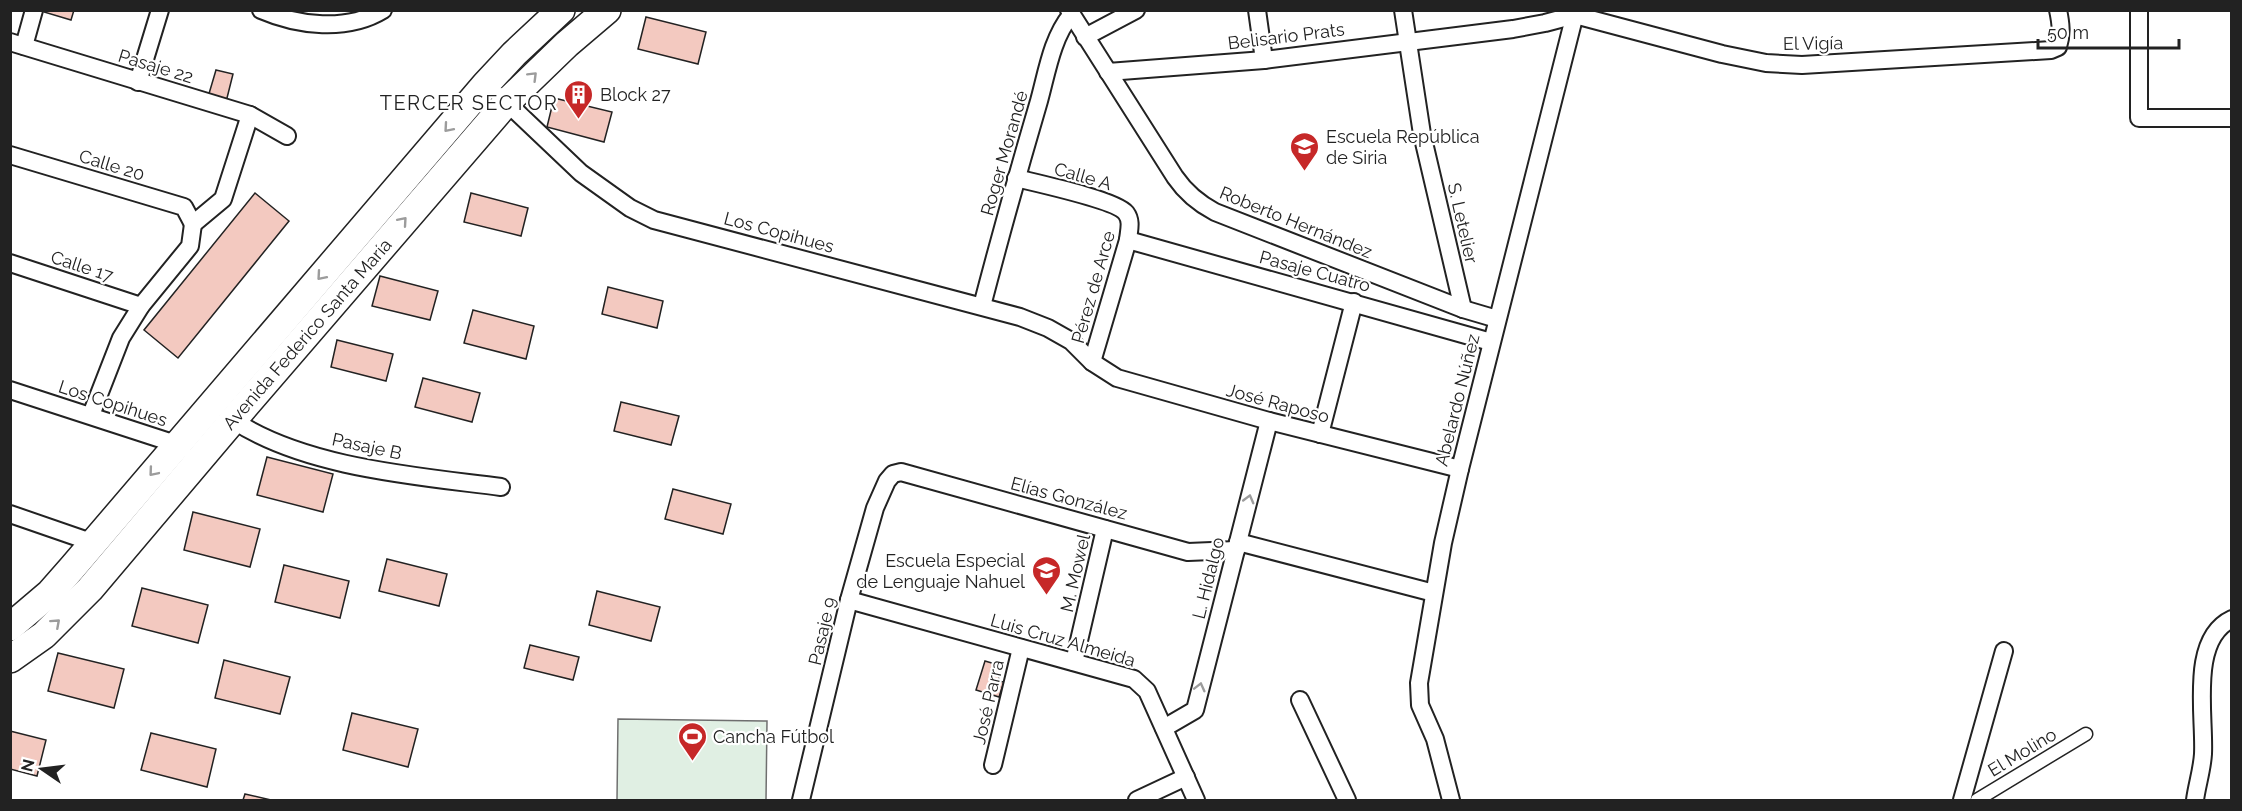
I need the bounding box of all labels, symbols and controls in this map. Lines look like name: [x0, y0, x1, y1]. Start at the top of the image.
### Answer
scale bar: [2038, 12, 2179, 50]
street label: Belisario Prats: [1226, 18, 1346, 54]
text: 50 m: [2047, 22, 2089, 43]
street label: El Vigía: [1783, 32, 1843, 54]
street label: Pasaje 22: [116, 45, 196, 87]
one-way arrow: [526, 73, 537, 84]
building icon: Block 27: [563, 78, 595, 120]
place label: Block 27: [600, 84, 671, 105]
street label: Roger Morandé: [976, 88, 1032, 218]
district label: TERCER SECTOR: [380, 91, 558, 115]
one-way arrow: [444, 121, 455, 132]
place label: Escuela República de Siria: [1326, 126, 1480, 168]
school or university icon: Escuela República de Siria: [1289, 130, 1321, 172]
street label: Calle 20: [77, 145, 147, 185]
street label: Calle A: [1052, 158, 1114, 194]
street label: S. Letelier: [1444, 181, 1483, 266]
street label: Roberto Hernández: [1217, 182, 1375, 262]
street label: Los Copihues: [722, 207, 836, 257]
one-way arrow: [396, 218, 407, 228]
street label: Pérez de Arce: [1067, 228, 1119, 346]
street label: Avenida Federico Santa María: [218, 234, 396, 434]
street label: Calle 17: [48, 246, 116, 286]
street label: Pasaje Cuatro: [1257, 246, 1373, 296]
one-way arrow: [317, 269, 328, 280]
street label: Abelardo Núñez: [1430, 332, 1484, 468]
street label: Los Copihues: [56, 376, 170, 431]
street label: José Raposo: [1224, 379, 1332, 427]
street label: Pasaje B: [330, 428, 404, 464]
one-way arrow: [149, 465, 160, 476]
street label: Elías González: [1008, 472, 1130, 524]
one-way arrow: [1242, 494, 1254, 504]
street label: M. Mowel: [1056, 532, 1094, 614]
street label: L. Hidalgo: [1188, 535, 1228, 621]
place label: Escuela Especial de Lenguaje Nahuel: [856, 550, 1025, 592]
school or university icon: Escuela Especial de Lenguaje Nahuel: [1030, 554, 1062, 596]
street label: Pasaje 9: [804, 595, 840, 667]
street label: Luis Cruz Almeida: [988, 609, 1138, 671]
one-way arrow: [50, 619, 60, 630]
street label: José Parra: [968, 658, 1008, 746]
one-way arrow: [1193, 683, 1206, 693]
sports icon: Cancha Fútbol: [676, 720, 708, 762]
street label: El Molino: [1984, 723, 2060, 781]
place label: Cancha Fútbol: [713, 726, 834, 747]
north arrow: [12, 739, 72, 799]
text: N: [17, 757, 39, 774]

